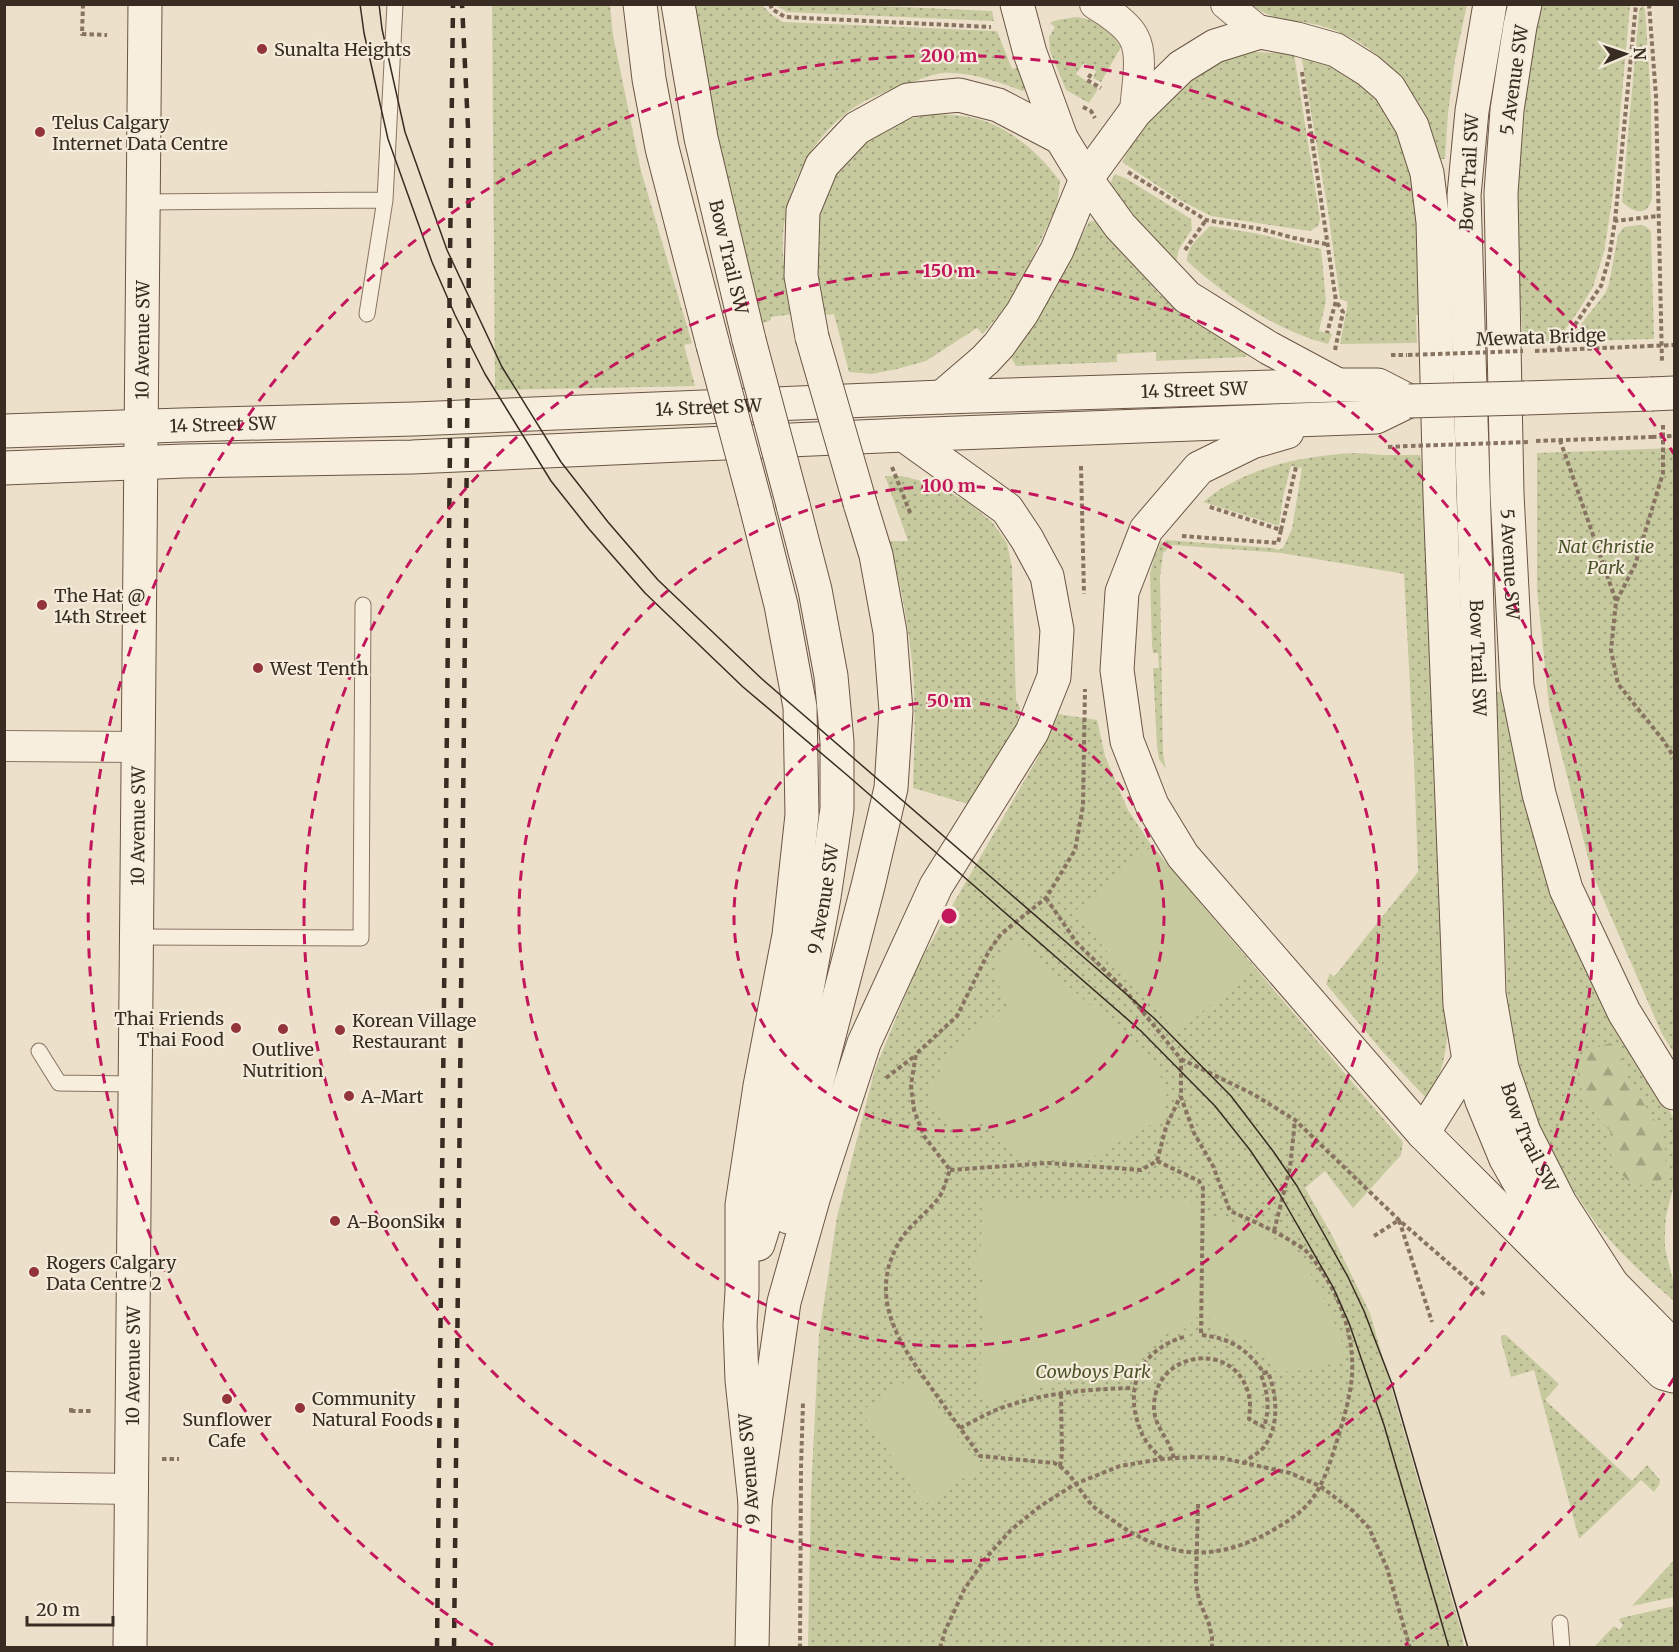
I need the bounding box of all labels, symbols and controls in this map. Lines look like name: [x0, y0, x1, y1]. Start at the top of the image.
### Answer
street label: 5 Avenue SW: [1495, 22, 1533, 136]
north arrow: [1595, 24, 1655, 84]
place label: Sunalta Heights: [274, 38, 411, 61]
marker: Sunalta Heights: [255, 42, 269, 56]
text: 200 m: [921, 44, 977, 67]
text: N: [1630, 47, 1650, 61]
place label: Telus Calgary Internet Data Centre: [52, 111, 228, 155]
street label: Bow Trail SW: [1454, 112, 1484, 231]
marker: Telus Calgary Internet Data Centre: [33, 125, 47, 139]
street label: Bow Trail SW: [705, 197, 754, 317]
text: 150 m: [923, 259, 975, 282]
street label: 10 Avenue SW: [130, 279, 154, 400]
street label: Mewata Bridge: [1476, 323, 1606, 351]
street label: 14 Street SW: [1140, 376, 1249, 402]
street label: 14 Street SW: [655, 393, 764, 420]
street label: 14 Street SW: [169, 411, 278, 437]
text: 100 m: [922, 474, 976, 497]
street label: 5 Avenue SW: [1496, 508, 1525, 621]
park label: Nat Christie Park: [1558, 535, 1654, 579]
place label: The Hat @ 14th Street: [54, 584, 147, 628]
marker: The Hat @ 14th Street: [35, 598, 49, 612]
street label: Bow Trail SW: [1465, 599, 1492, 718]
place label: West Tenth: [269, 657, 369, 680]
marker: West Tenth: [251, 661, 265, 675]
text: 50 m: [927, 689, 971, 712]
street label: 10 Avenue SW: [125, 765, 150, 886]
street label: 9 Avenue SW: [802, 842, 843, 956]
centre of rings: [939, 906, 959, 926]
place label: Thai Friends Thai Food: [114, 1007, 224, 1051]
place label: Korean Village Restaurant: [352, 1009, 476, 1053]
marker: Thai Friends Thai Food: [229, 1021, 243, 1035]
marker: Outlive Nutrition: [276, 1022, 290, 1036]
marker: Korean Village Restaurant: [333, 1023, 347, 1037]
place label: Outlive Nutrition: [243, 1038, 323, 1082]
street label: Bow Trail SW: [1496, 1080, 1564, 1196]
place label: A-Mart: [360, 1085, 424, 1108]
marker: A-Mart: [342, 1089, 356, 1103]
place label: A-BoonSik: [346, 1210, 441, 1233]
marker: A-BoonSik: [328, 1214, 342, 1228]
place label: Rogers Calgary Data Centre 2: [46, 1251, 177, 1295]
marker: Rogers Calgary Data Centre 2: [27, 1265, 41, 1279]
street label: 10 Avenue SW: [121, 1305, 145, 1426]
park label: Cowboys Park: [1035, 1360, 1151, 1383]
place label: Community Natural Foods: [312, 1387, 433, 1431]
marker: Sunflower Cafe: [220, 1392, 234, 1406]
marker: Community Natural Foods: [293, 1401, 307, 1415]
place label: Sunflower Cafe: [182, 1408, 272, 1452]
street label: 9 Avenue SW: [734, 1412, 764, 1525]
scale bar: [27, 1589, 112, 1627]
text: 20 m: [36, 1598, 80, 1621]

